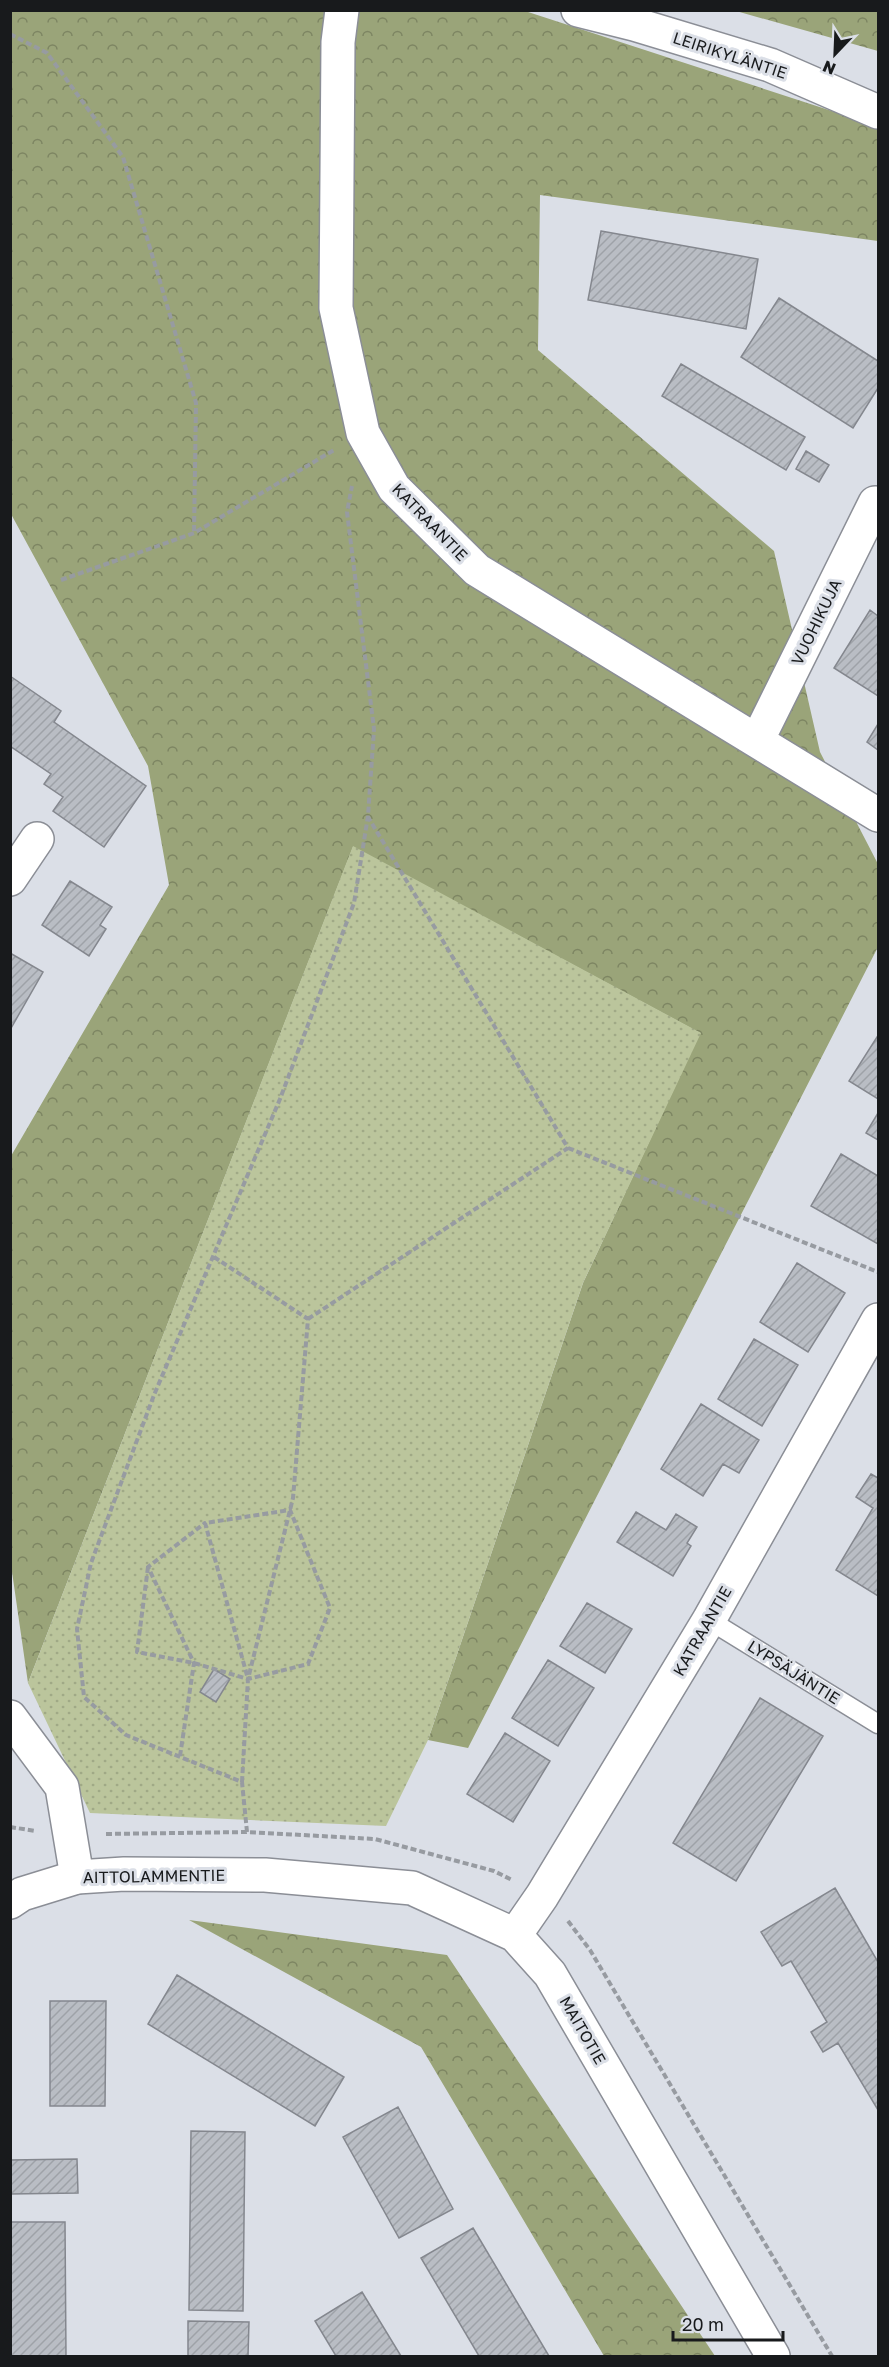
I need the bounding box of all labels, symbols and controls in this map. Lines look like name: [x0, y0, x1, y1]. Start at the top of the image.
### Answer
north arrow: [805, 24, 865, 84]
street label: LEIRIKYLÄNTIE: [671, 27, 789, 83]
text: N: [820, 56, 839, 79]
street label: KATRAANTIE: [388, 479, 472, 565]
street label: VUOHIKUJA: [787, 575, 846, 668]
street label: KATRAANTIE: [668, 1583, 736, 1679]
street label: LYPSÄJÄNTIE: [744, 1636, 844, 1708]
street label: AITTOLAMMENTIE: [83, 1865, 225, 1887]
street label: MAITOTIE: [556, 1992, 610, 2068]
scale bar: [673, 2304, 782, 2342]
text: 20 m: [682, 2313, 724, 2335]

